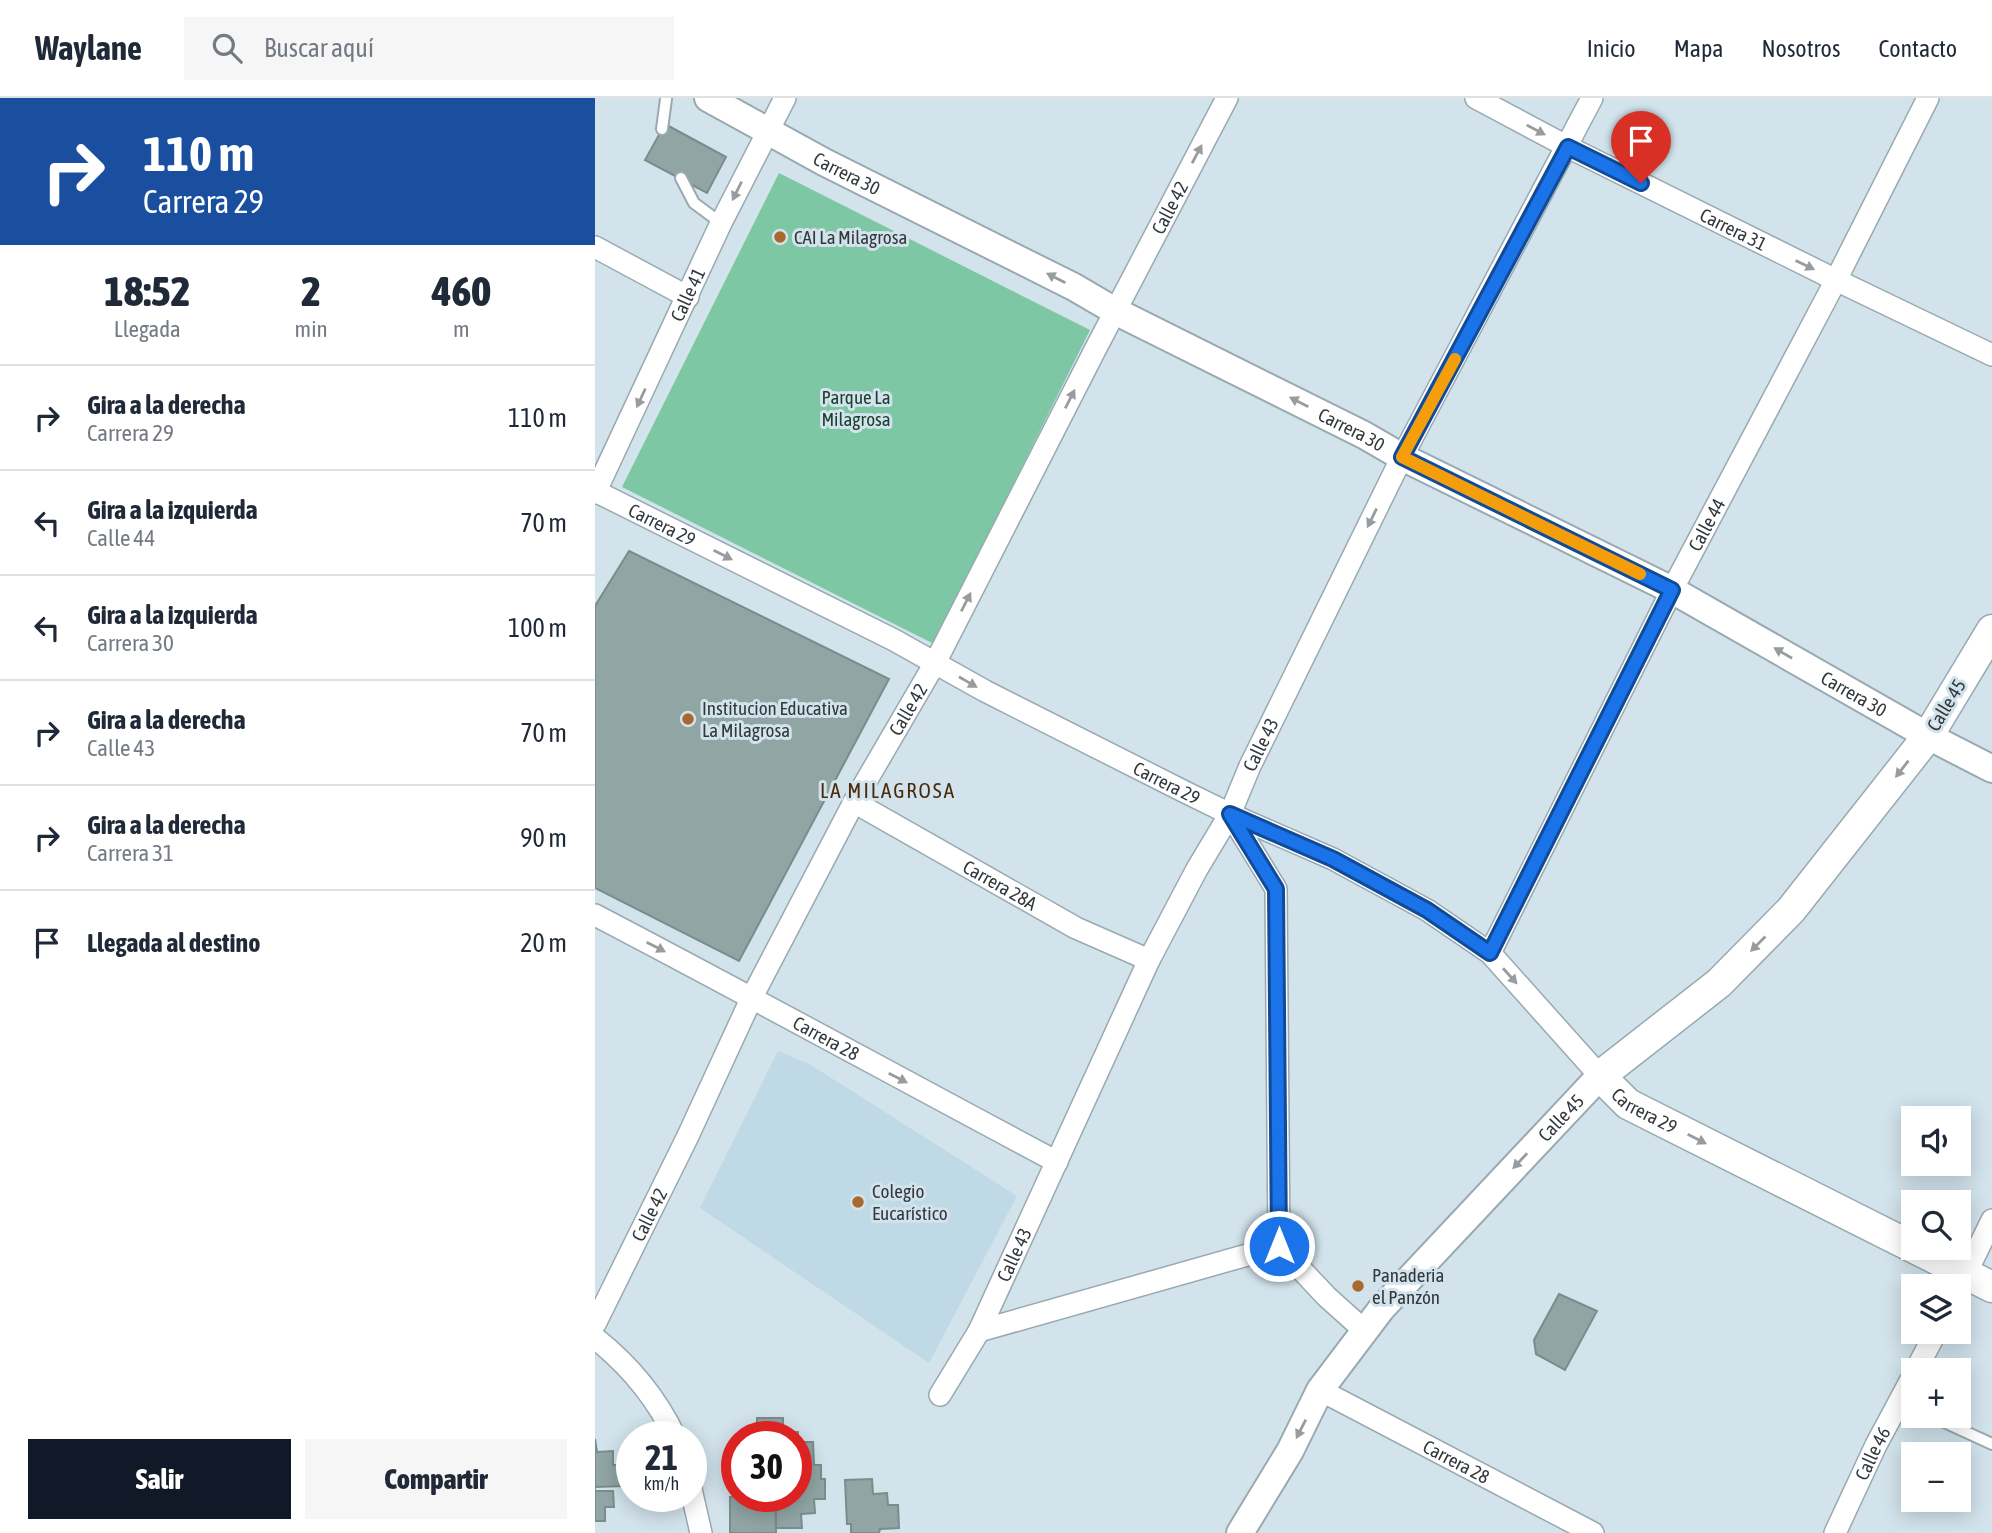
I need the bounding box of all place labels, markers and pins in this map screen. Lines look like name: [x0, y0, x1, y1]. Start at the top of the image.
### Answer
pin: [1611, 111, 1671, 183]
place label: CAI La Milagrosa: [794, 226, 907, 248]
marker: CAI La Milagrosa: [772, 229, 788, 245]
place label: Institucion Educativa La Milagrosa: [702, 697, 848, 741]
marker: Institucion Educativa La Milagrosa: [680, 711, 696, 727]
place label: Colegio Eucarístico: [872, 1180, 948, 1224]
marker: Colegio Eucarístico: [850, 1194, 866, 1210]
place label: Panaderia el Panzón: [1372, 1264, 1444, 1308]
marker: Panaderia el Panzón: [1350, 1278, 1366, 1294]

